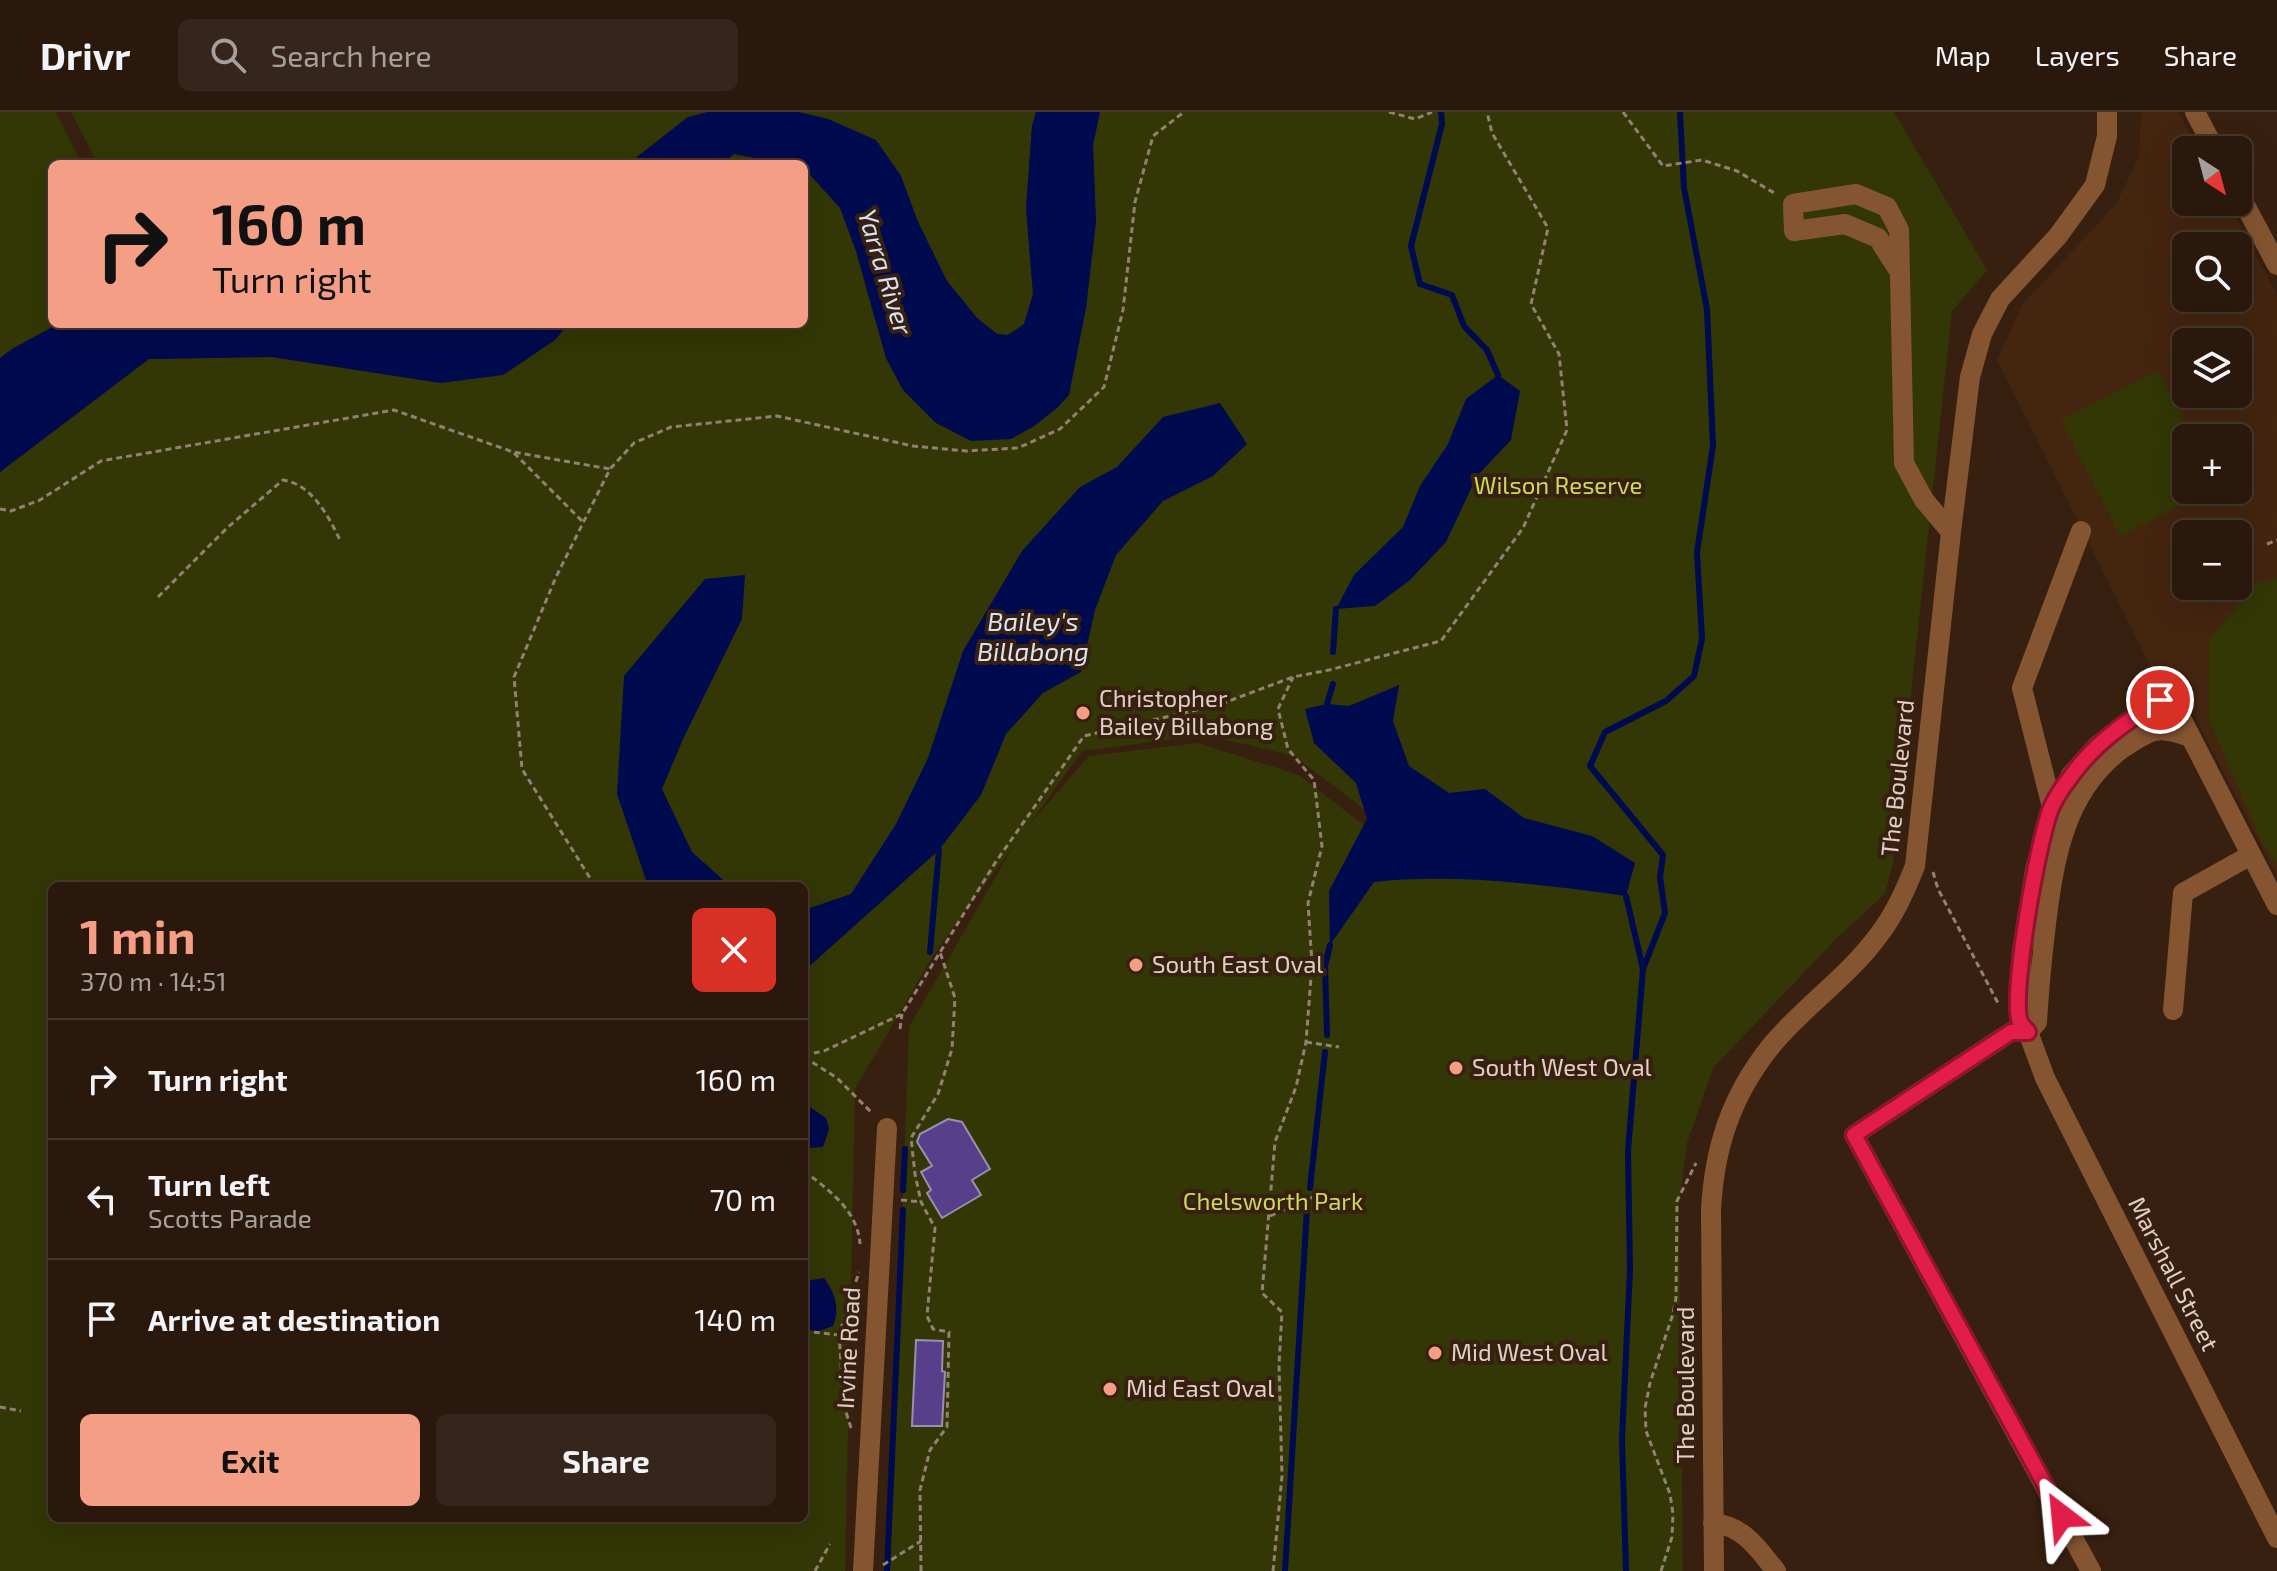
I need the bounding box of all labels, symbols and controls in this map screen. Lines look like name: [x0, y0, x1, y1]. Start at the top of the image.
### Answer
search box: [178, 19, 738, 91]
text: Drivr: [40, 32, 130, 78]
icon: search: [206, 33, 250, 77]
text: Search here: [270, 37, 432, 73]
text: Map: [1935, 38, 1991, 72]
text: Layers: [2035, 38, 2120, 72]
text: Share: [2164, 38, 2237, 72]
north arrow: [2172, 136, 2252, 216]
map controls: [2172, 136, 2252, 600]
text: 160 m: [212, 189, 366, 256]
icon: right: [80, 192, 184, 296]
water label: Yarra River: [853, 205, 920, 339]
button: search: [2172, 232, 2252, 312]
text: Turn right: [212, 257, 372, 300]
button: layers: [2172, 328, 2252, 408]
button: +: [2172, 424, 2252, 504]
park label: Wilson Reserve: [1474, 470, 1642, 499]
button: −: [2172, 520, 2252, 600]
water label: Bailey's Billabong: [977, 605, 1089, 666]
pin: [2126, 666, 2194, 734]
icon: arrive: [2138, 678, 2182, 722]
place label: Christopher Bailey Billabong: [1099, 683, 1273, 740]
street label: The Boulevard: [1874, 698, 1919, 858]
marker: Christopher Bailey Billabong: [1074, 704, 1092, 722]
text: 1 min: [80, 906, 196, 964]
button: close: [692, 908, 776, 992]
place label: South East Oval: [1152, 949, 1323, 978]
marker: South East Oval: [1127, 956, 1145, 974]
text: 370 m · 14:51: [80, 965, 227, 996]
place label: South West Oval: [1472, 1052, 1652, 1081]
icon: right: [80, 1057, 124, 1101]
marker: South West Oval: [1447, 1059, 1465, 1077]
text: Turn right: [148, 1061, 288, 1097]
text: 160 m: [696, 1061, 776, 1097]
text: Turn left: [148, 1166, 270, 1202]
icon: left: [80, 1177, 124, 1221]
text: 70 m: [710, 1181, 776, 1217]
park label: Chelsworth Park: [1183, 1186, 1363, 1215]
street label: Marshall Street: [2123, 1192, 2226, 1355]
text: Scotts Parade: [148, 1202, 312, 1233]
street label: Irvine Road: [830, 1286, 865, 1410]
icon: arrive: [80, 1297, 124, 1341]
text: Arrive at destination: [148, 1301, 440, 1337]
text: 140 m: [695, 1301, 776, 1337]
street label: The Boulevard: [1670, 1306, 1699, 1464]
place label: Mid West Oval: [1451, 1337, 1608, 1366]
marker: Mid West Oval: [1426, 1344, 1444, 1362]
place label: Mid East Oval: [1126, 1373, 1274, 1402]
marker: Mid East Oval: [1101, 1380, 1119, 1398]
button: Exit: [80, 1414, 420, 1506]
button: Share: [436, 1414, 776, 1506]
position arrow: [2020, 1474, 2104, 1558]

